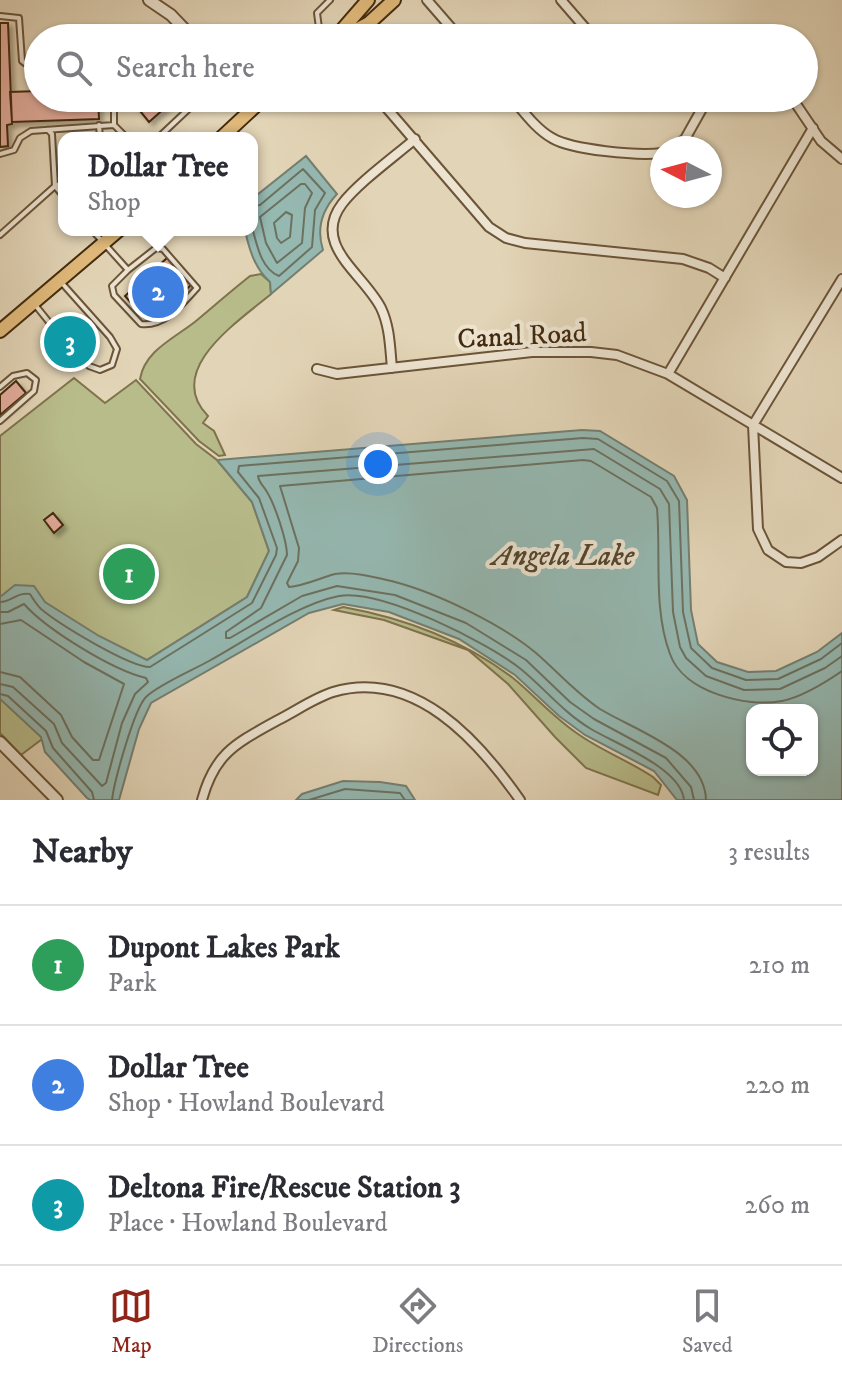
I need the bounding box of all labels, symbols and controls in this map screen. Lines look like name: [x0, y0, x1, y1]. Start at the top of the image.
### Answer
search box: [24, 24, 818, 112]
icon: search: [52, 46, 96, 90]
text: Search here: [116, 50, 255, 87]
popup: [58, 132, 258, 236]
north arrow: [650, 136, 722, 208]
text: Dollar Tree: [88, 149, 228, 186]
text: Shop: [88, 186, 140, 219]
pin: 2: [132, 262, 184, 322]
pin: 3: [44, 312, 96, 372]
street label: Canal Road: [456, 315, 588, 357]
your location: [358, 444, 398, 484]
water label: Angela Lake: [489, 538, 635, 575]
pin: 1: [103, 544, 155, 604]
map controls: [746, 704, 818, 776]
button: locate: [746, 704, 818, 776]
text: Nearby: [32, 831, 133, 873]
text: 3 results: [728, 836, 810, 869]
text: Dupont Lakes Park: [108, 930, 340, 967]
text: 1: [53, 949, 63, 982]
text: 210 m: [749, 949, 810, 982]
text: Park: [108, 967, 157, 1000]
text: Dollar Tree: [108, 1050, 249, 1087]
text: 2: [52, 1069, 64, 1102]
text: 220 m: [745, 1069, 810, 1102]
text: Shop · Howland Boulevard: [108, 1087, 385, 1120]
text: Deltona Fire/Rescue Station 3: [108, 1170, 460, 1207]
text: 3: [53, 1189, 63, 1222]
text: 260 m: [745, 1189, 810, 1222]
text: Place · Howland Boulevard: [108, 1207, 388, 1240]
tab: Map: [109, 1284, 153, 1359]
tab: Directions: [372, 1284, 463, 1359]
tab: Saved: [682, 1284, 733, 1359]

